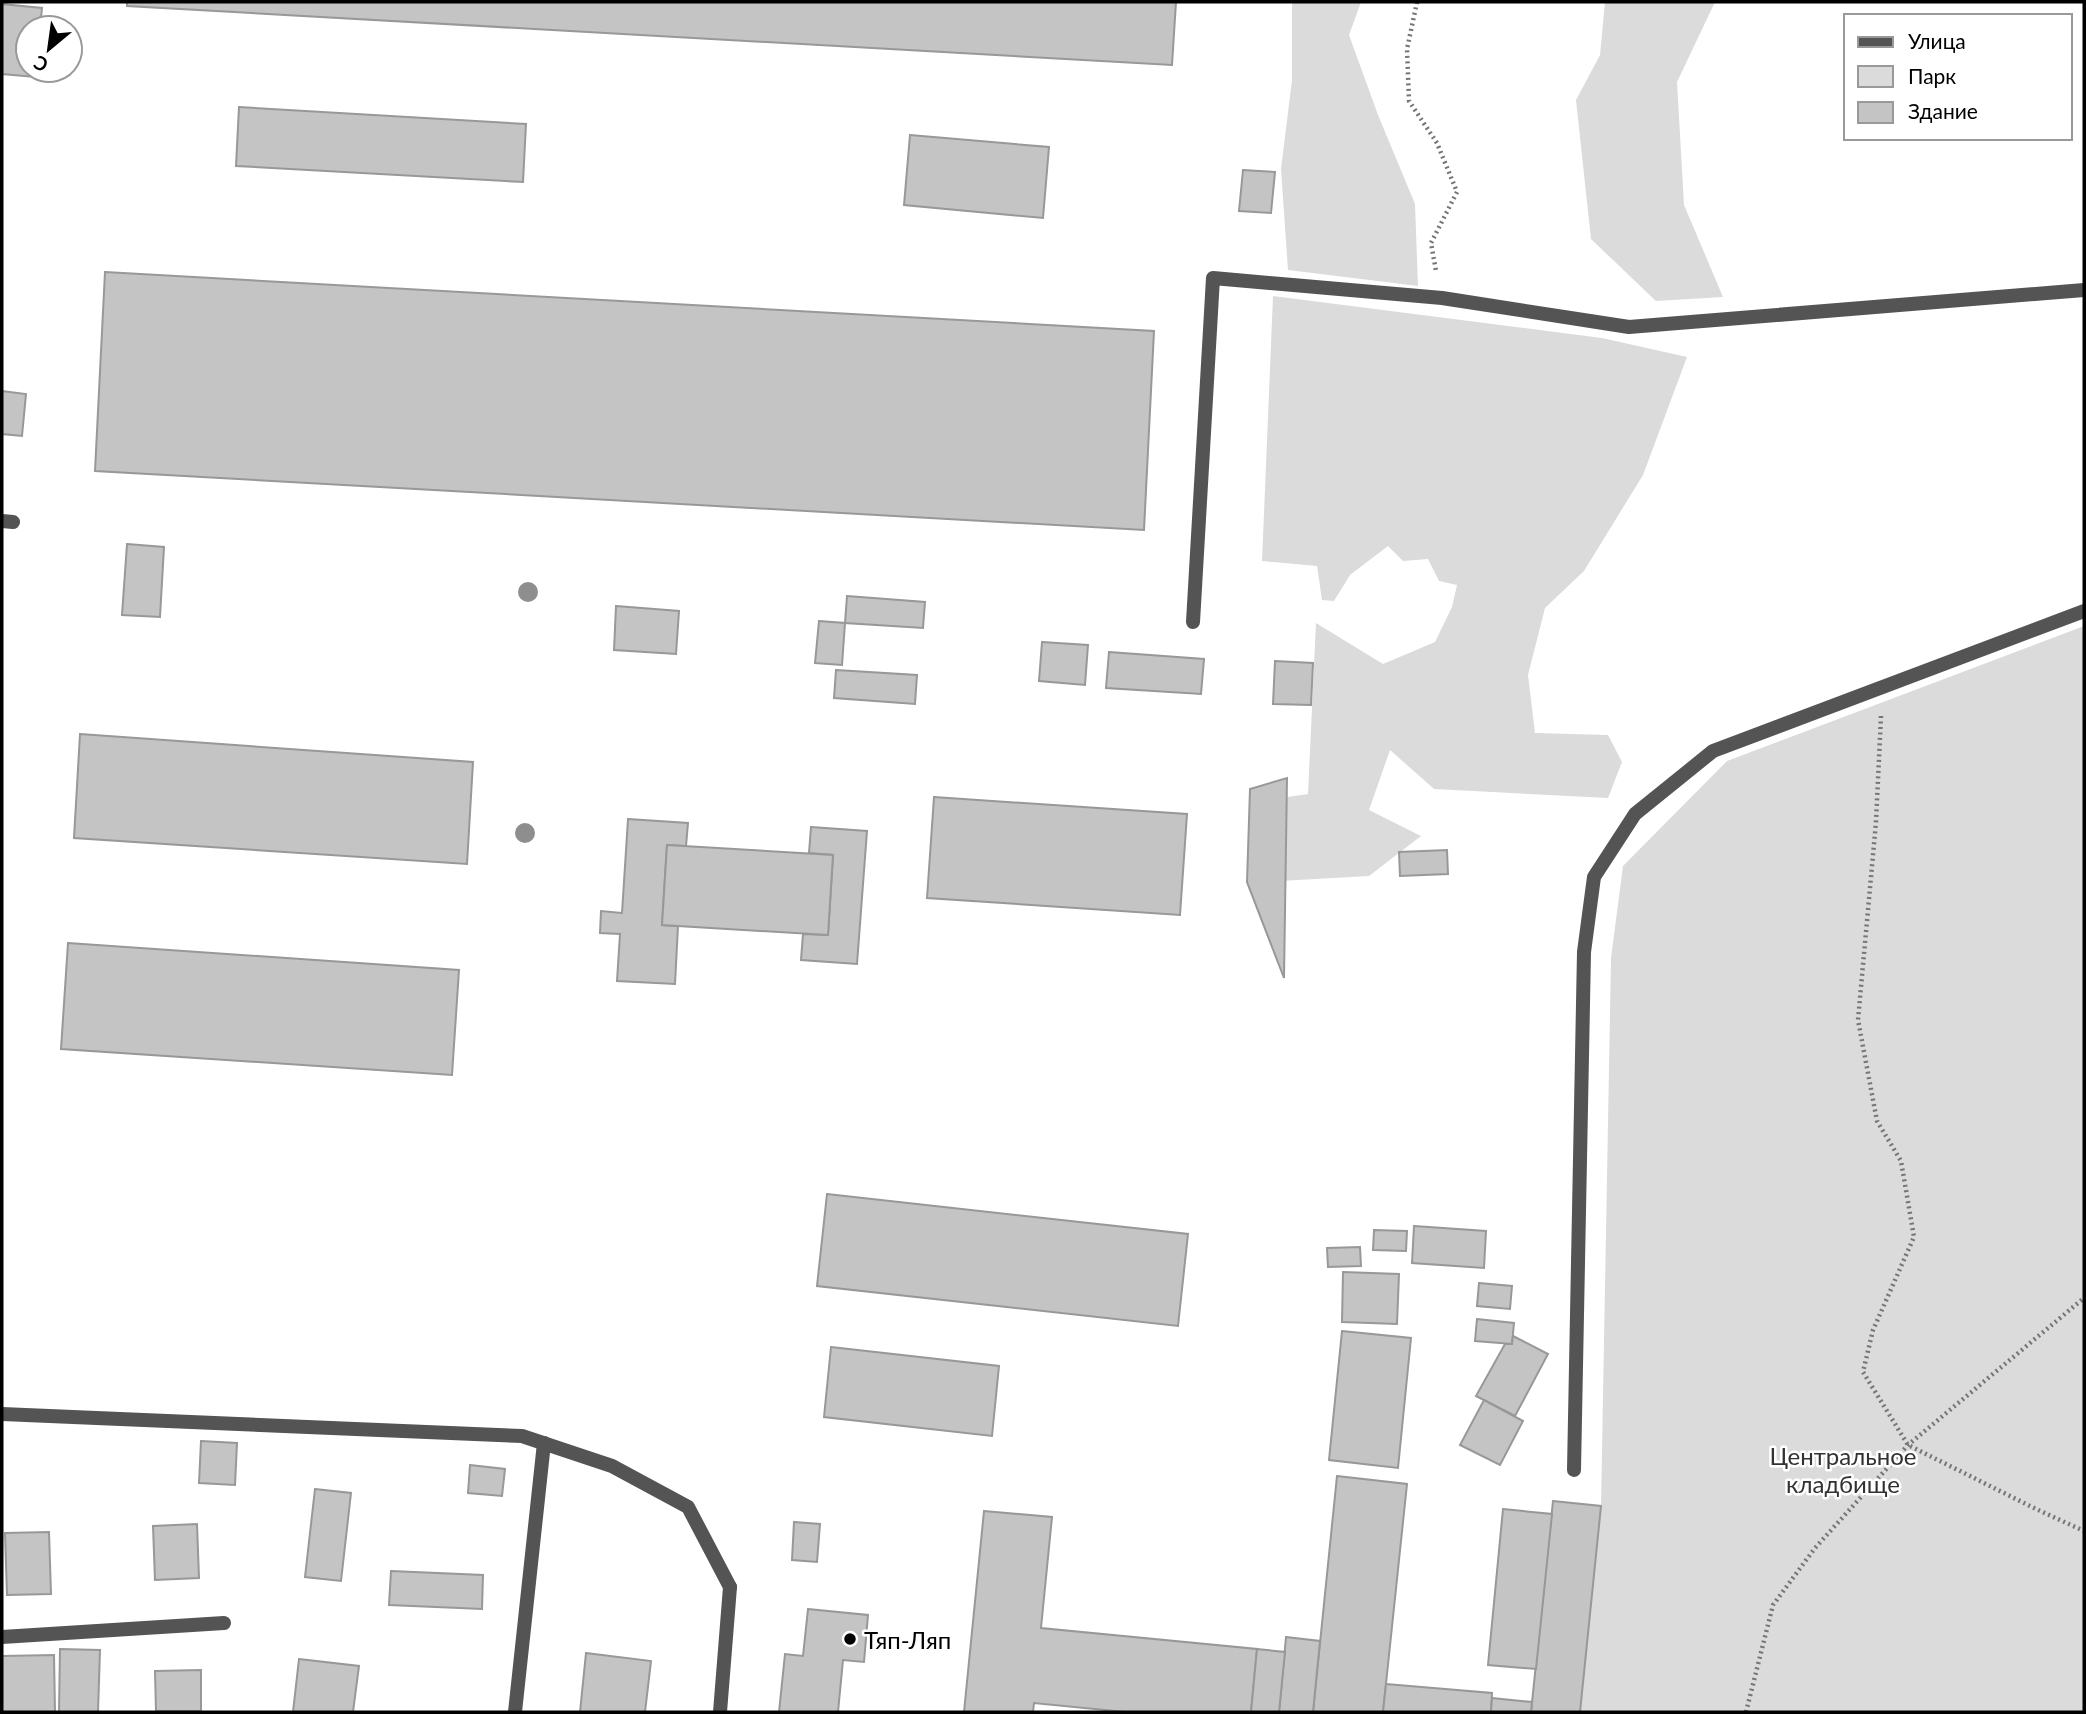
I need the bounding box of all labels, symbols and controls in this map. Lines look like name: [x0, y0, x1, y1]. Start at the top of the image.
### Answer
north arrow: [14, 14, 84, 84]
legend: [1844, 14, 2072, 140]
text: Улица: [1908, 28, 1966, 53]
text: С: [29, 51, 52, 77]
text: Парк: [1908, 63, 1956, 88]
text: Здание: [1908, 98, 1978, 123]
park label: Центральное кладбище: [1769, 1441, 1917, 1498]
place label: Тяп-Ляп: [864, 1625, 951, 1654]
marker: Тяп-Ляп: [842, 1631, 858, 1647]

